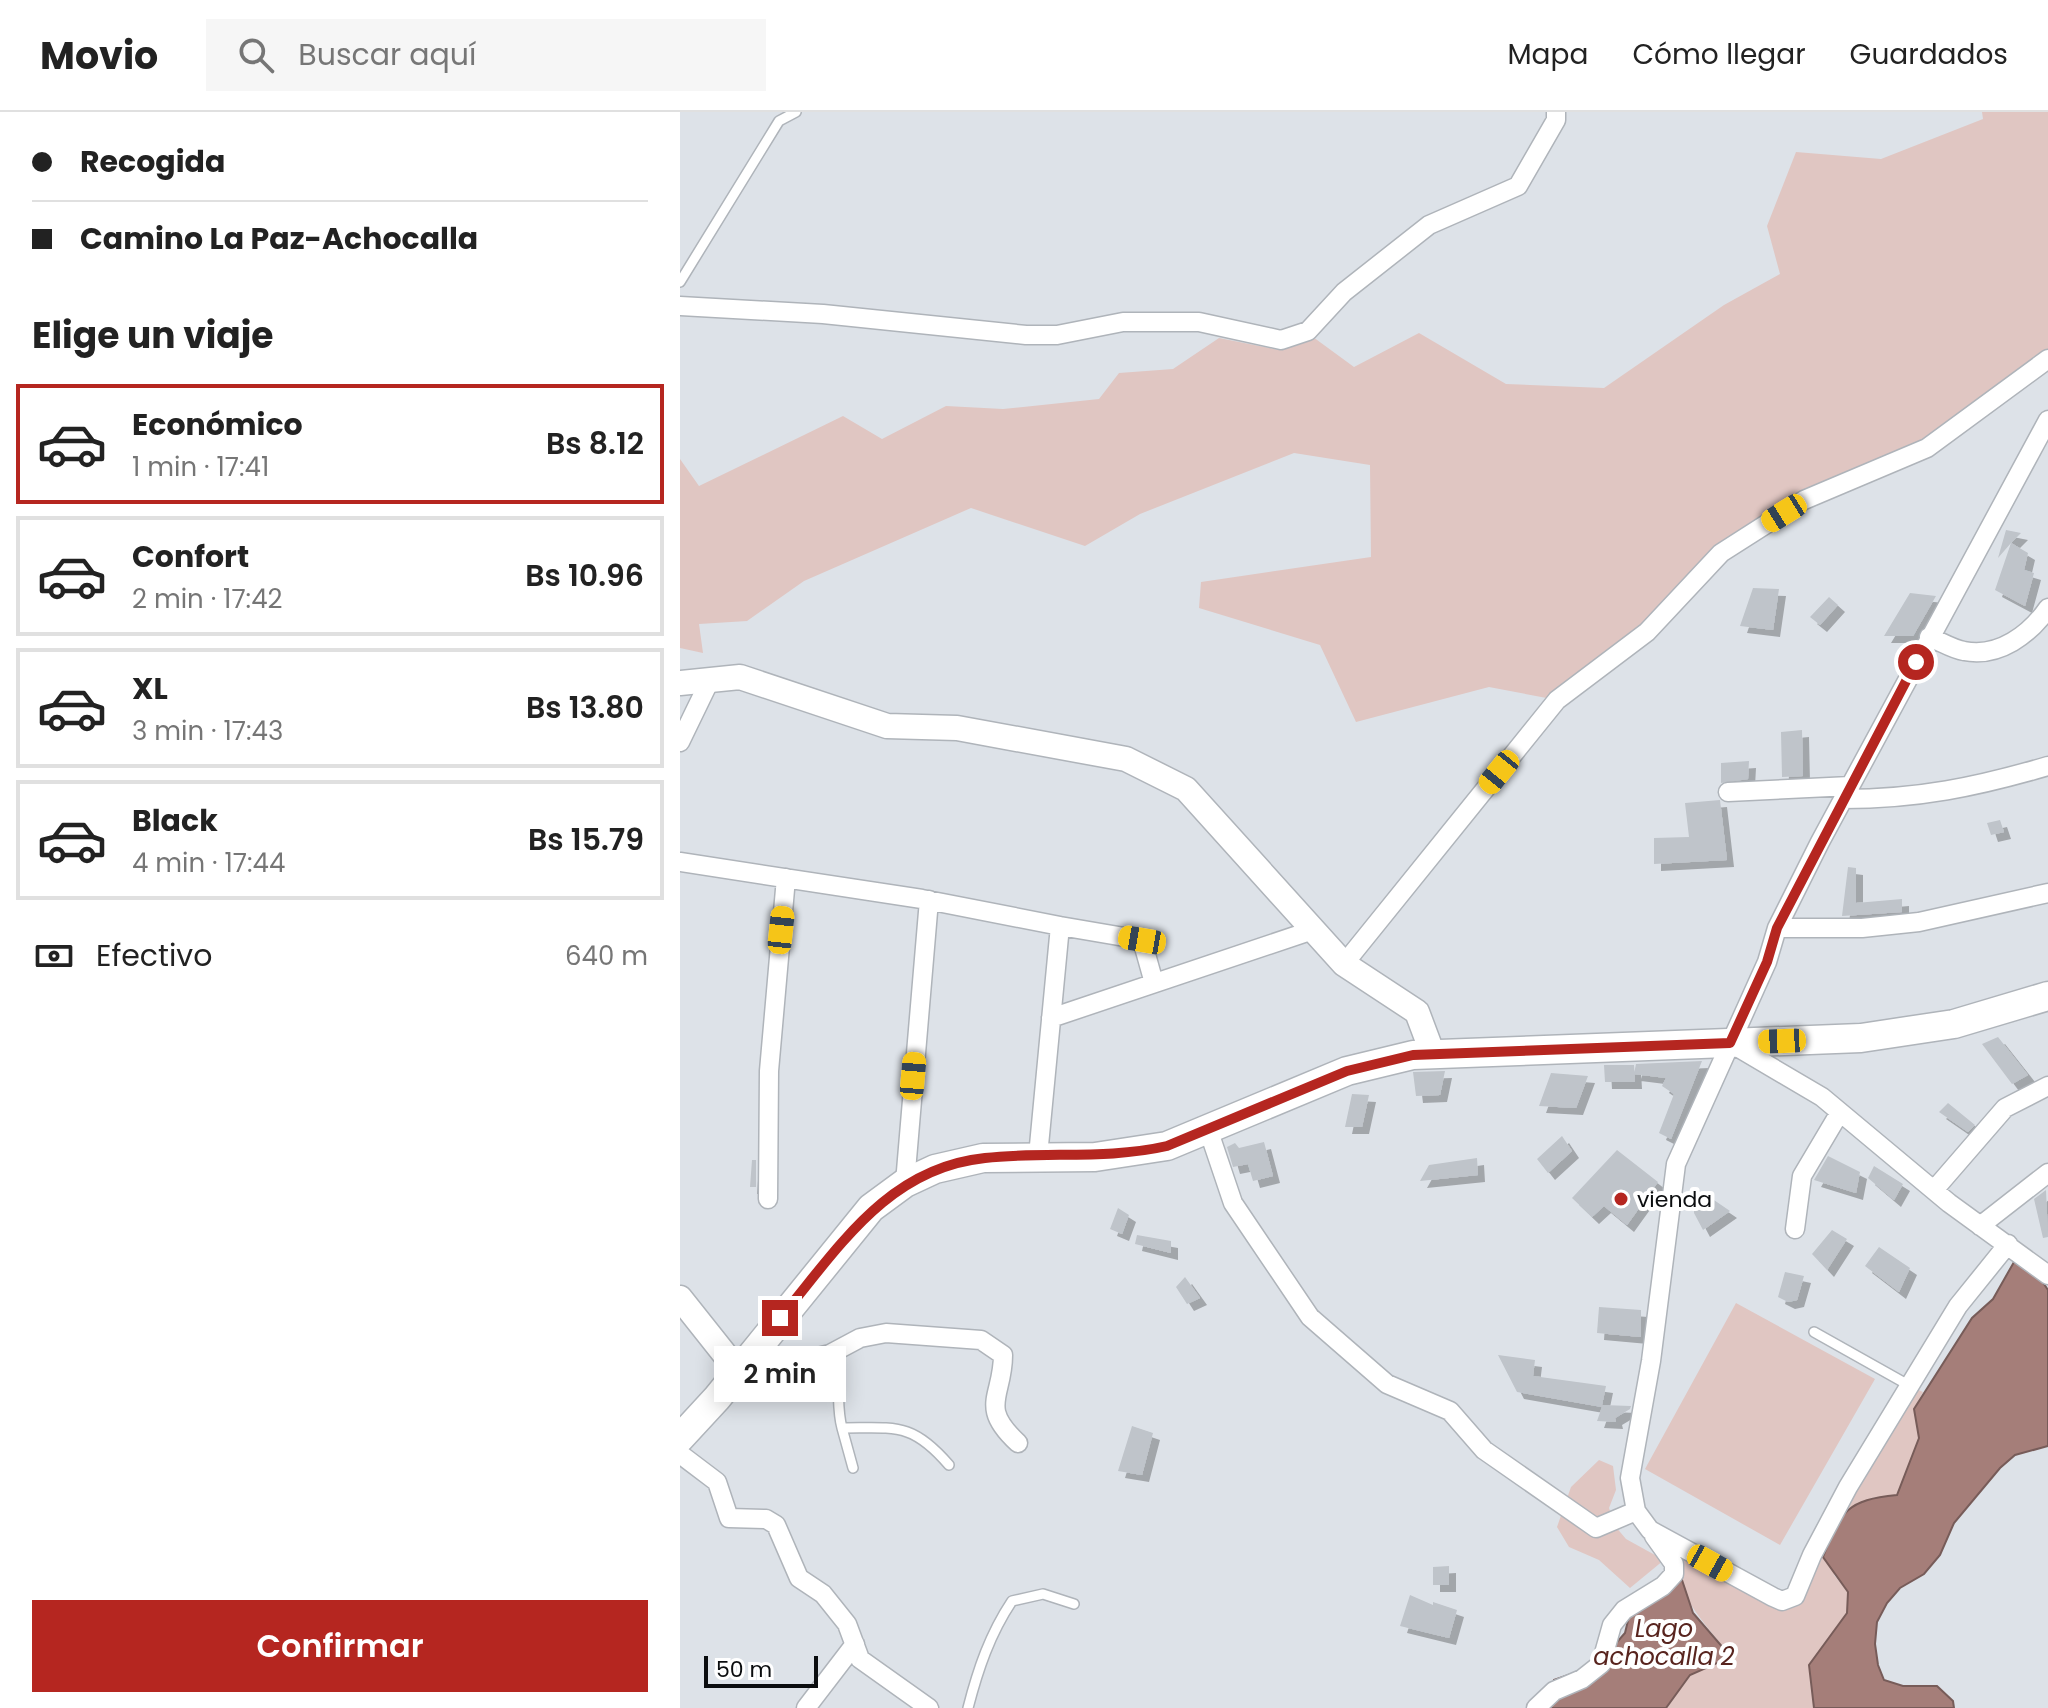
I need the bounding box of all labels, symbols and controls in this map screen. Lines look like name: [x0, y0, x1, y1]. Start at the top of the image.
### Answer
search box: [206, 19, 766, 91]
text: Movio: [40, 29, 158, 82]
icon: search: [234, 33, 278, 77]
text: Buscar aquí: [298, 33, 476, 76]
text: Mapa: [1507, 35, 1588, 74]
text: Cómo llegar: [1632, 35, 1806, 74]
text: Guardados: [1850, 35, 2008, 74]
text: Recogida: [80, 140, 225, 183]
text: Camino La Paz-Achocalla: [80, 217, 478, 260]
text: Elige un viaje: [32, 310, 274, 361]
text: Económico: [132, 403, 303, 446]
icon: car: [36, 408, 108, 480]
text: Bs 8.12: [546, 422, 644, 465]
text: 1 min · 17:41: [132, 449, 269, 485]
car: [1757, 490, 1811, 536]
text: Confort: [132, 535, 249, 578]
icon: car: [36, 540, 108, 612]
text: Bs 10.96: [525, 554, 644, 597]
text: 2 min · 17:42: [132, 581, 282, 617]
route start: [1898, 644, 1934, 680]
text: XL: [132, 667, 168, 710]
icon: car: [36, 672, 108, 744]
text: Bs 13.80: [526, 686, 644, 729]
text: 3 min · 17:43: [132, 713, 283, 749]
car: [1475, 746, 1523, 798]
text: Black: [132, 799, 218, 842]
icon: car: [36, 804, 108, 876]
text: Bs 15.79: [528, 818, 644, 861]
text: 4 min · 17:44: [132, 845, 285, 881]
car: [767, 905, 795, 955]
car: [1116, 924, 1168, 956]
icon: cash: [32, 934, 76, 978]
text: Efectivo: [96, 934, 212, 977]
text: 640 m: [565, 938, 648, 974]
car: [1758, 1028, 1806, 1054]
car: [899, 1051, 927, 1101]
place label: vienda: [1637, 1184, 1712, 1215]
marker: vienda: [1612, 1190, 1630, 1208]
route end: [762, 1300, 798, 1336]
callout: 2 min: [714, 1346, 846, 1402]
text: 2 min: [744, 1356, 816, 1392]
car: [1683, 1541, 1737, 1585]
button: Confirmar: [32, 1600, 648, 1692]
water label: Lago achocalla 2: [1593, 1612, 1735, 1673]
scale bar: [704, 1652, 818, 1688]
text: 50 m: [716, 1654, 772, 1685]

